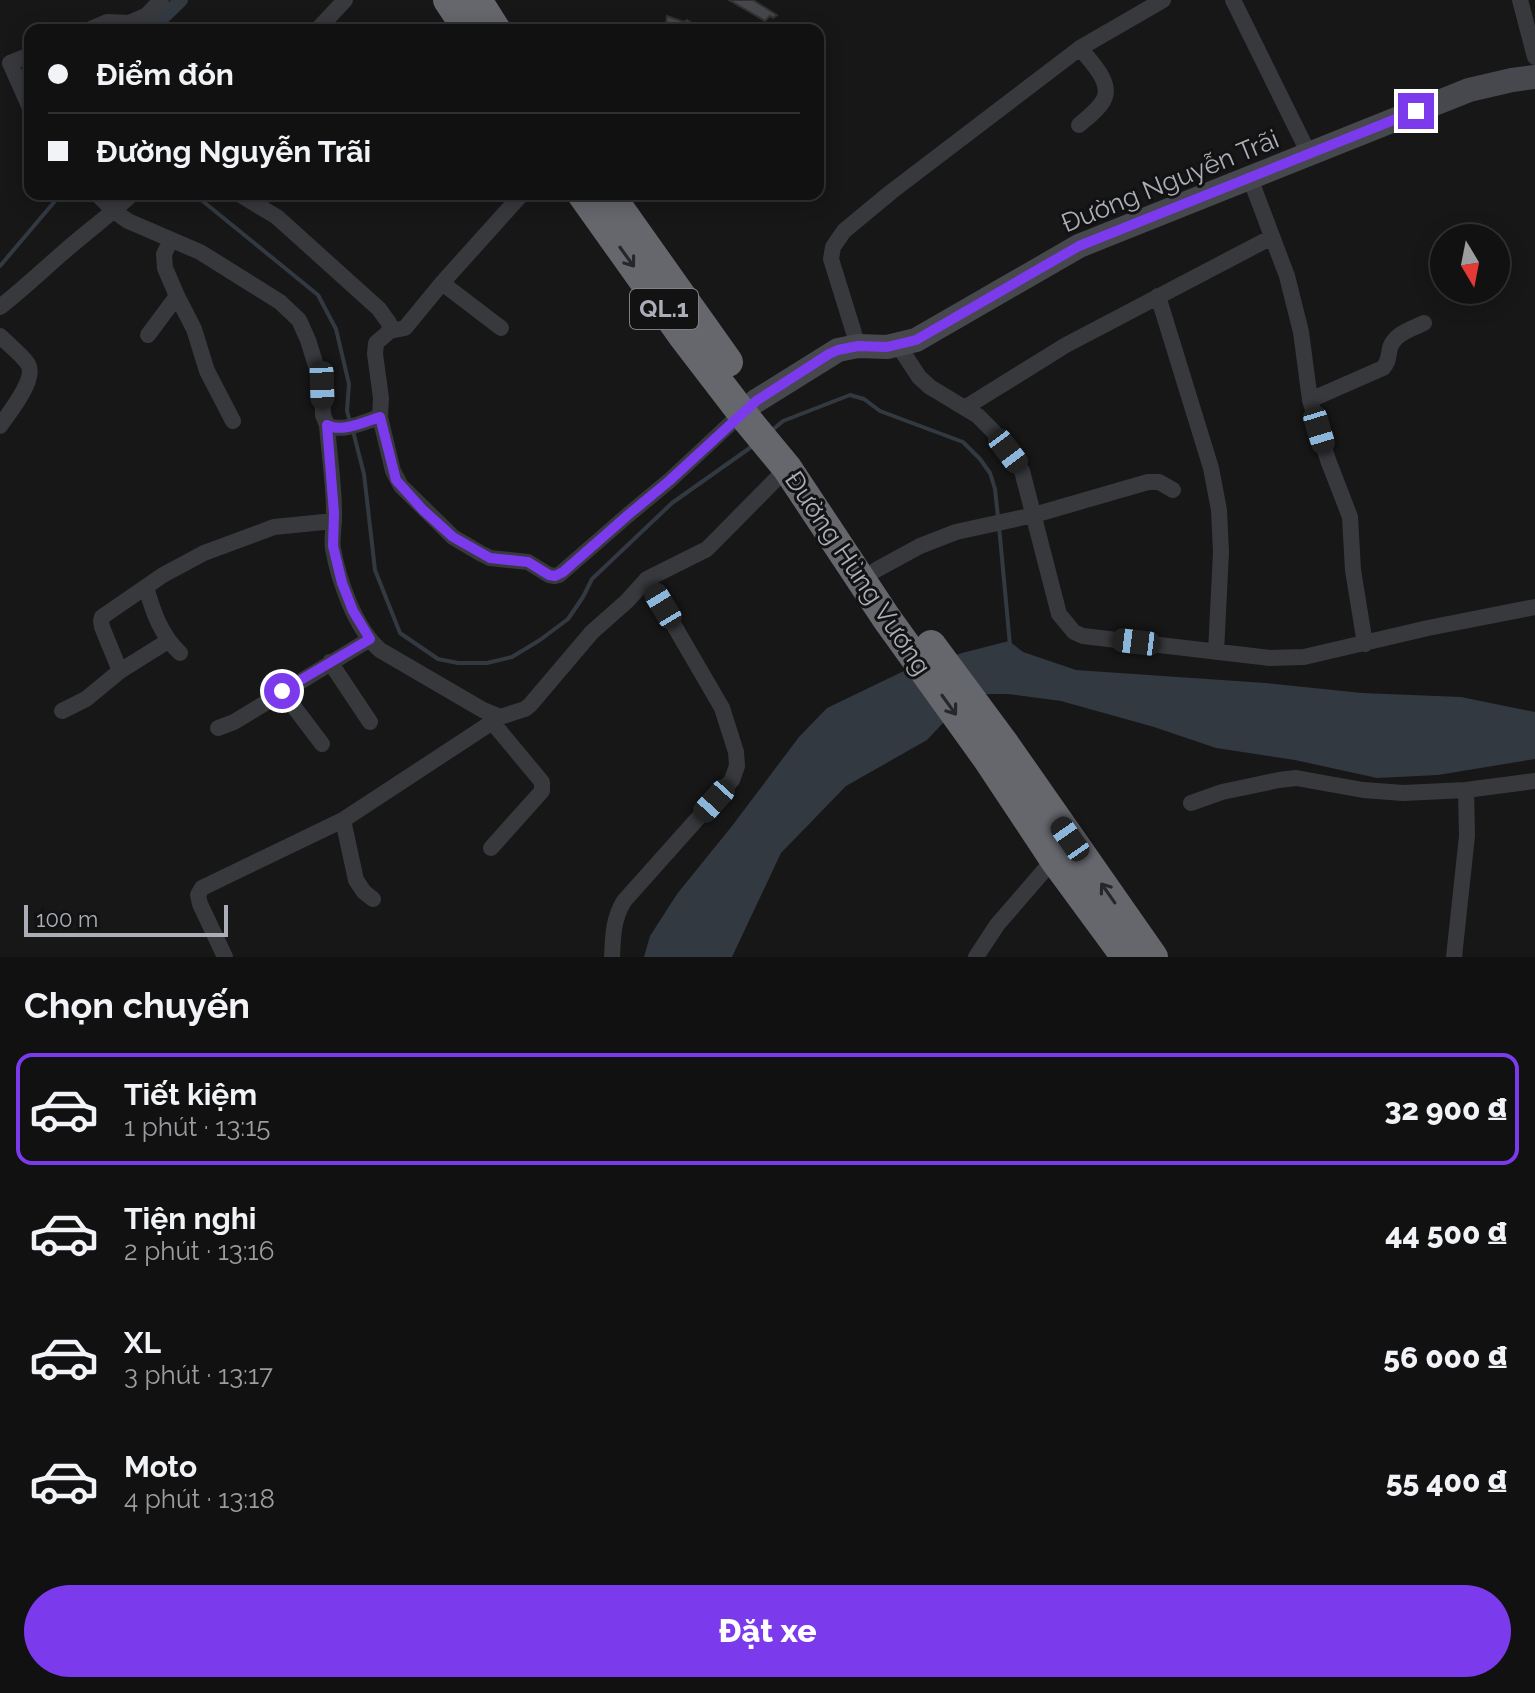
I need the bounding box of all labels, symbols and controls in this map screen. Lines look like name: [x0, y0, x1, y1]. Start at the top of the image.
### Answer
text: Điểm đón: [96, 57, 234, 92]
route end: [1398, 93, 1434, 129]
street label: Đường Nguyễn Trãi: [1057, 124, 1283, 238]
text: Đường Nguyễn Trãi: [96, 134, 371, 169]
north arrow: [1430, 224, 1510, 304]
map controls: [1430, 224, 1510, 304]
one-way arrow: [619, 246, 635, 268]
road number: QL.1: [630, 289, 698, 329]
car: [309, 361, 335, 409]
car: [1301, 404, 1337, 456]
car: [984, 425, 1032, 477]
street label: Đường Hùng Vương: [779, 466, 937, 680]
car: [640, 579, 686, 633]
car: [1111, 627, 1161, 657]
route start: [264, 673, 300, 709]
one-way arrow: [941, 693, 957, 715]
car: [689, 775, 739, 827]
car: [1046, 812, 1094, 866]
one-way arrow: [1100, 883, 1116, 905]
scale bar: [24, 901, 228, 937]
text: 100 m: [36, 906, 98, 932]
text: Chọn chuyến: [24, 984, 250, 1026]
icon: car: [28, 1073, 100, 1145]
text: Tiết kiệm: [124, 1077, 257, 1112]
text: 32 900 ₫: [1384, 1092, 1507, 1127]
text: 1 phút · 13:15: [124, 1112, 270, 1142]
icon: car: [28, 1197, 100, 1269]
text: Tiện nghi: [124, 1201, 256, 1236]
text: 44 500 ₫: [1385, 1216, 1507, 1251]
text: 2 phút · 13:16: [124, 1236, 274, 1266]
icon: car: [28, 1321, 100, 1393]
text: XL: [124, 1325, 161, 1360]
text: 56 000 ₫: [1383, 1340, 1507, 1375]
text: 3 phút · 13:17: [124, 1360, 273, 1390]
icon: car: [28, 1445, 100, 1517]
text: Moto: [124, 1449, 197, 1484]
text: 55 400 ₫: [1386, 1464, 1507, 1499]
text: 4 phút · 13:18: [124, 1484, 275, 1514]
button: Đặt xe: [24, 1585, 1511, 1677]

